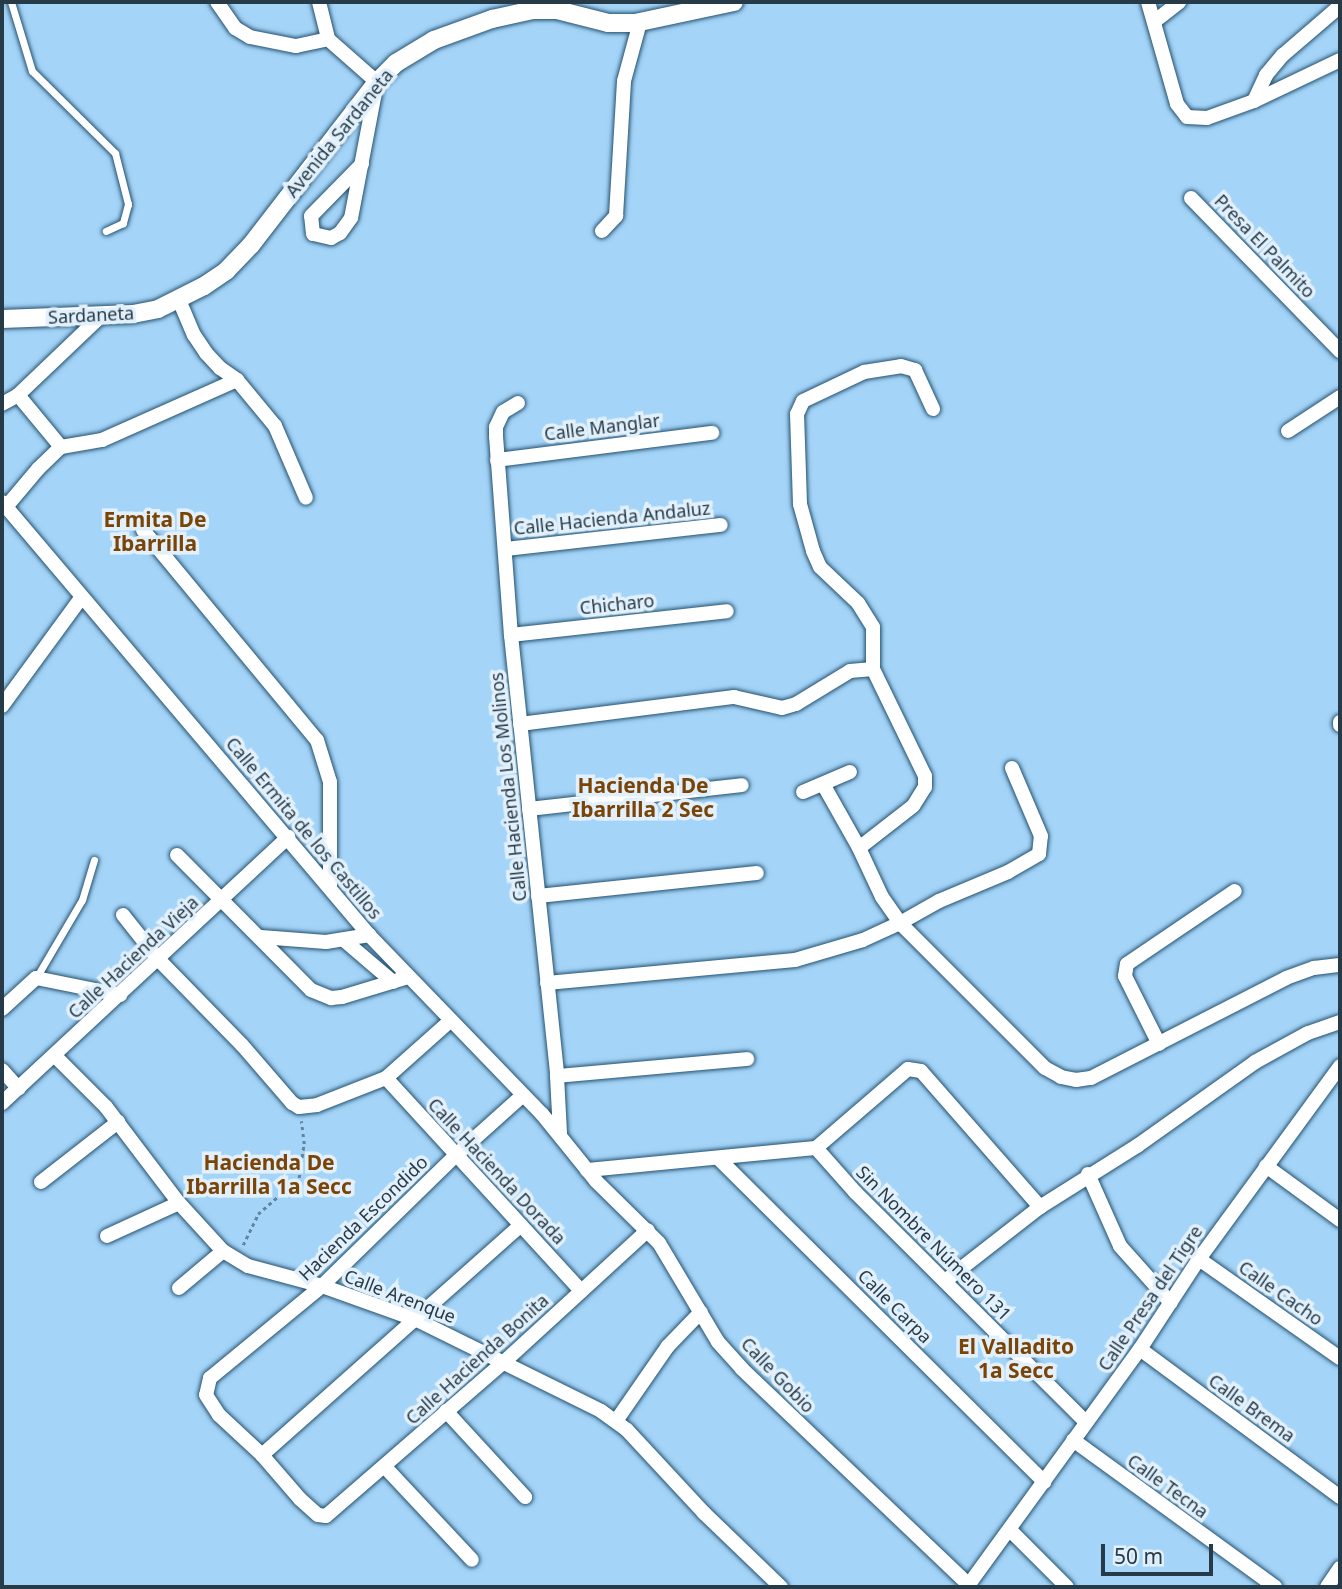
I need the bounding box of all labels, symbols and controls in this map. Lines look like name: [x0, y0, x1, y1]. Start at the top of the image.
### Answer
street label: Avenida Sardaneta: [281, 65, 397, 201]
street label: Presa El Palmito: [1210, 190, 1320, 302]
street label: Sardaneta: [47, 302, 135, 328]
street label: Calle Manglar: [543, 409, 661, 445]
street label: Calle Hacienda Andaluz: [513, 497, 711, 539]
district label: Ermita De Ibarrilla: [104, 506, 206, 556]
street label: Chicharo: [579, 589, 655, 619]
street label: Calle Hacienda Los Molinos: [485, 671, 531, 903]
street label: Calle Ermita de los Castillos: [222, 733, 386, 923]
district label: Hacienda De Ibarrilla 2 Sec: [572, 772, 714, 822]
street label: Calle Hacienda Vieja: [64, 891, 202, 1023]
street label: Calle Hacienda Dorada: [424, 1093, 570, 1249]
district label: Hacienda De Ibarrilla 1a Secc: [186, 1149, 352, 1199]
street label: Hacienda Escondido: [294, 1151, 432, 1285]
street label: Sin Nombre Número 131: [852, 1161, 1016, 1325]
street label: Calle Presa del Tigre: [1093, 1221, 1207, 1375]
street label: Calle Cacho: [1235, 1256, 1327, 1330]
street label: Calle Arenque: [341, 1265, 459, 1327]
street label: Calle Carpa: [854, 1265, 936, 1347]
street label: Calle Hacienda Bonita: [401, 1289, 553, 1429]
street label: Calle Gobio: [737, 1333, 819, 1417]
district label: El Valladito 1a Secc: [958, 1333, 1074, 1383]
street label: Calle Brema: [1205, 1369, 1299, 1447]
street label: Calle Tecna: [1123, 1450, 1213, 1522]
scale bar: [1104, 1530, 1216, 1574]
text: 50 m: [1114, 1542, 1163, 1570]

